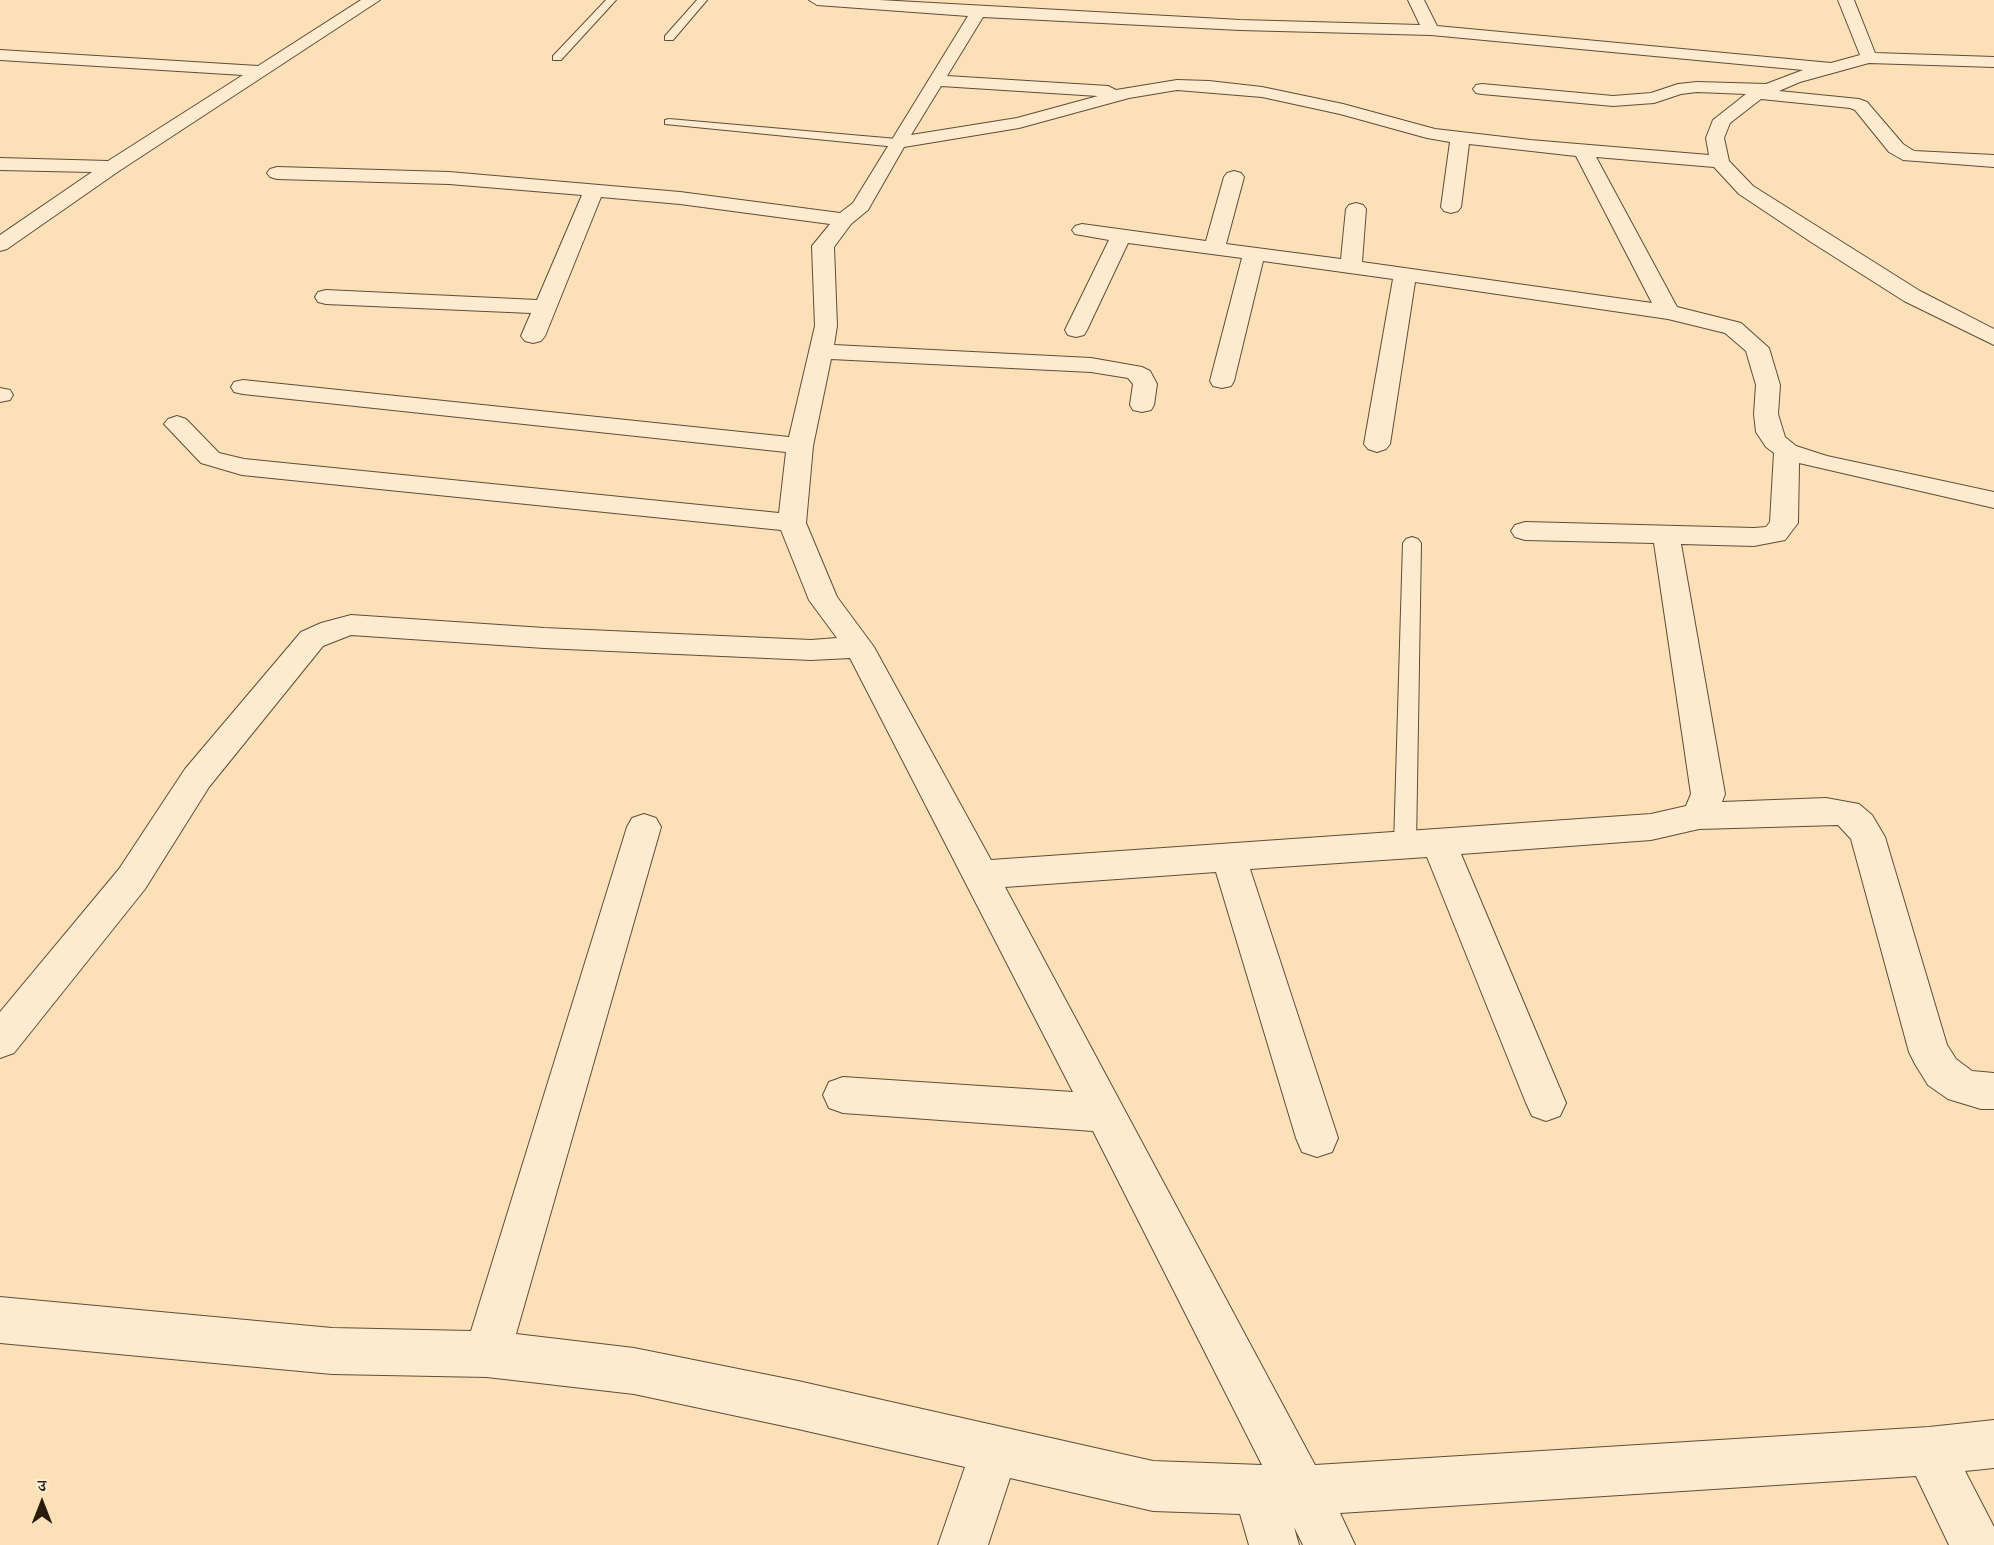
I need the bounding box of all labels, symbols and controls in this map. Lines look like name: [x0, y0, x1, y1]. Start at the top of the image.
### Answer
north arrow: [12, 1473, 72, 1533]
text: उ: [38, 1473, 46, 1497]

